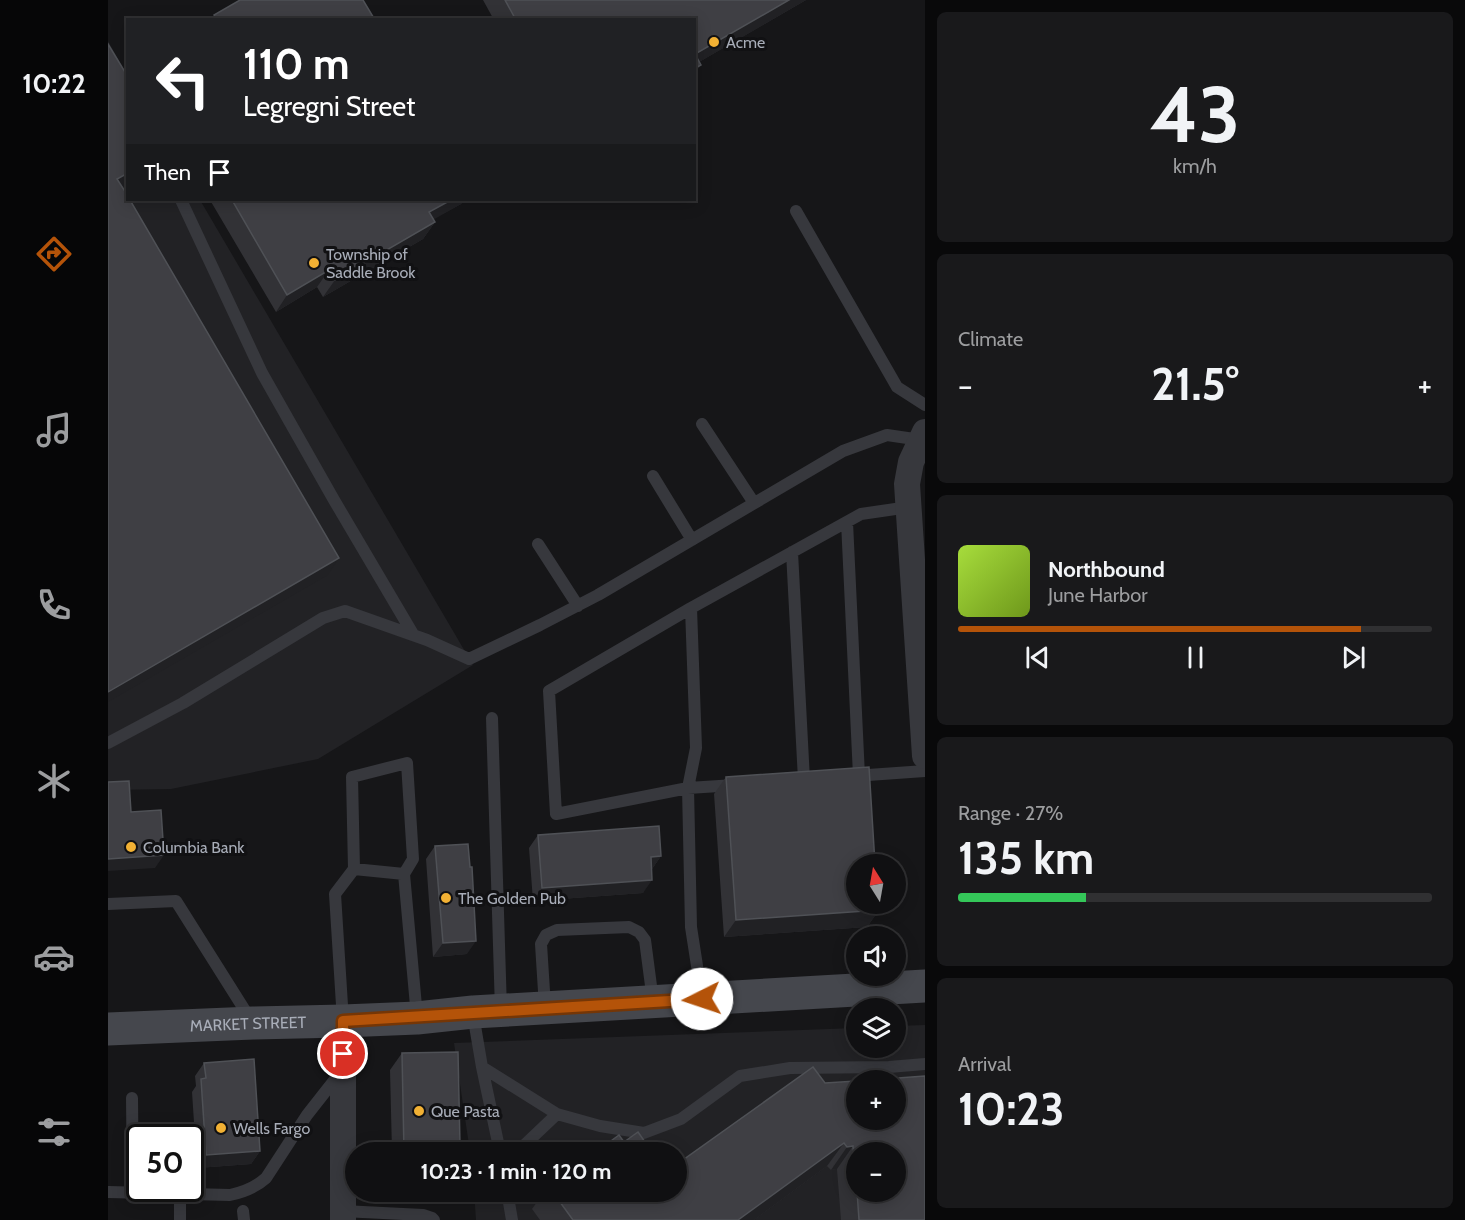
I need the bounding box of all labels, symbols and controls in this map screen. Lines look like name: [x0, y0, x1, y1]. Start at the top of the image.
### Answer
place label: Acme: [726, 33, 765, 52]
marker: Acme: [707, 35, 721, 49]
text: 110 m: [243, 38, 350, 90]
icon: left: [144, 42, 222, 120]
text: 10:22: [22, 67, 86, 100]
text: 43: [1150, 67, 1240, 162]
text: Legregni Street: [243, 90, 415, 123]
text: km/h: [1173, 154, 1217, 178]
icon: arrive: [203, 156, 236, 189]
text: Then: [144, 159, 191, 186]
icon: directions: [33, 233, 75, 275]
place label: Township of Saddle Brook: [326, 245, 416, 282]
marker: Township of Saddle Brook: [307, 256, 321, 270]
text: Climate: [958, 327, 1023, 351]
text: 21.5°: [1151, 357, 1239, 411]
text: −: [958, 365, 973, 405]
text: +: [1417, 365, 1432, 405]
icon: music: [33, 409, 75, 451]
text: Northbound: [1048, 556, 1165, 583]
text: June Harbor: [1048, 583, 1148, 607]
icon: phone: [33, 584, 75, 626]
icon: previous: [1021, 641, 1054, 674]
icon: pause: [1179, 641, 1212, 674]
icon: next: [1337, 641, 1370, 674]
icon: climate: [33, 760, 75, 802]
text: Range · 27%: [958, 801, 1063, 825]
text: 135 km: [958, 831, 1094, 885]
place label: Columbia Bank: [143, 838, 245, 857]
marker: Columbia Bank: [124, 840, 138, 854]
north arrow: [846, 854, 906, 914]
map controls: [846, 854, 906, 1202]
place label: The Golden Pub: [458, 889, 566, 908]
marker: The Golden Pub: [439, 891, 453, 905]
button: sound: [846, 926, 906, 986]
icon: car: [33, 936, 75, 978]
position arrow: [670, 967, 734, 1031]
button: layers: [846, 998, 906, 1058]
street label: MARKET STREET: [189, 1013, 307, 1036]
pin: [317, 1028, 368, 1079]
icon: arrive: [326, 1037, 359, 1070]
text: Arrival: [958, 1052, 1011, 1076]
button: +: [846, 1070, 906, 1130]
text: 10:23: [958, 1082, 1064, 1136]
place label: Que Pasta: [431, 1102, 500, 1121]
marker: Que Pasta: [412, 1104, 426, 1118]
icon: filters: [33, 1111, 75, 1153]
place label: Wells Fargo: [233, 1119, 311, 1138]
marker: Wells Fargo: [214, 1121, 228, 1135]
speed limit sign: 50: [126, 1124, 204, 1202]
button: −: [846, 1142, 906, 1202]
text: 10:23 · 1 min · 120 m: [420, 1158, 612, 1185]

